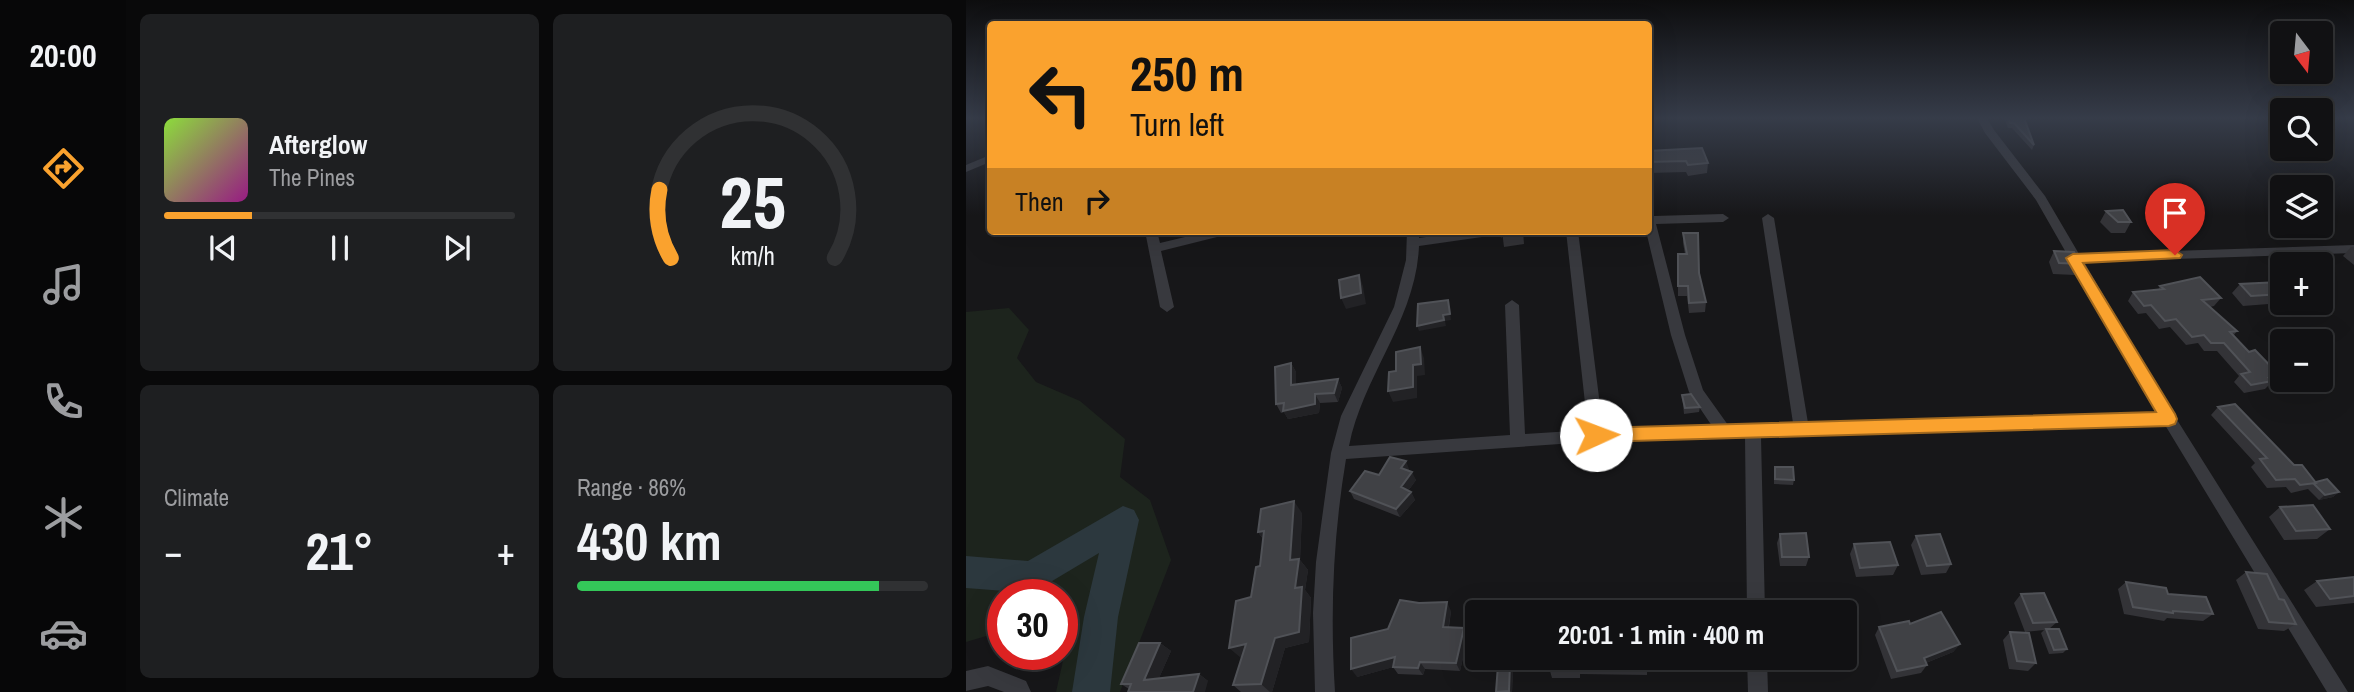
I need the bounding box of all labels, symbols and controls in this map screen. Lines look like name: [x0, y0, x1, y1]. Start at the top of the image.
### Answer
north arrow: [2270, 21, 2333, 84]
map controls: [2270, 21, 2333, 392]
text: 20:00: [29, 34, 97, 77]
text: 250 m: [1130, 40, 1244, 106]
icon: left: [1015, 49, 1106, 140]
button: search: [2270, 98, 2333, 161]
text: Turn left: [1130, 103, 1224, 146]
text: Afterglow: [269, 127, 367, 162]
icon: directions: [39, 144, 88, 193]
text: 25: [719, 154, 786, 252]
text: The Pines: [269, 162, 355, 193]
button: layers: [2270, 175, 2333, 238]
icon: right: [1078, 182, 1116, 220]
pin: [2145, 183, 2205, 255]
text: Then: [1015, 184, 1064, 219]
icon: arrive: [2156, 194, 2194, 232]
icon: previous: [204, 229, 242, 267]
icon: pause: [321, 229, 359, 267]
icon: next: [438, 229, 476, 267]
text: km/h: [730, 239, 775, 273]
button: +: [2270, 252, 2333, 315]
icon: music: [39, 260, 88, 309]
button: −: [2270, 329, 2333, 392]
icon: phone: [39, 377, 88, 426]
position arrow: [1559, 398, 1633, 472]
text: Range · 86%: [577, 472, 686, 503]
text: Climate: [164, 482, 229, 513]
icon: climate: [39, 493, 88, 542]
text: 430 km: [577, 506, 722, 576]
text: 21°: [305, 516, 374, 586]
text: −: [164, 526, 182, 577]
text: +: [497, 526, 515, 577]
speed limit sign: 30: [987, 579, 1078, 670]
icon: car: [39, 609, 88, 658]
text: 20:01 · 1 min · 400 m: [1558, 617, 1764, 652]

